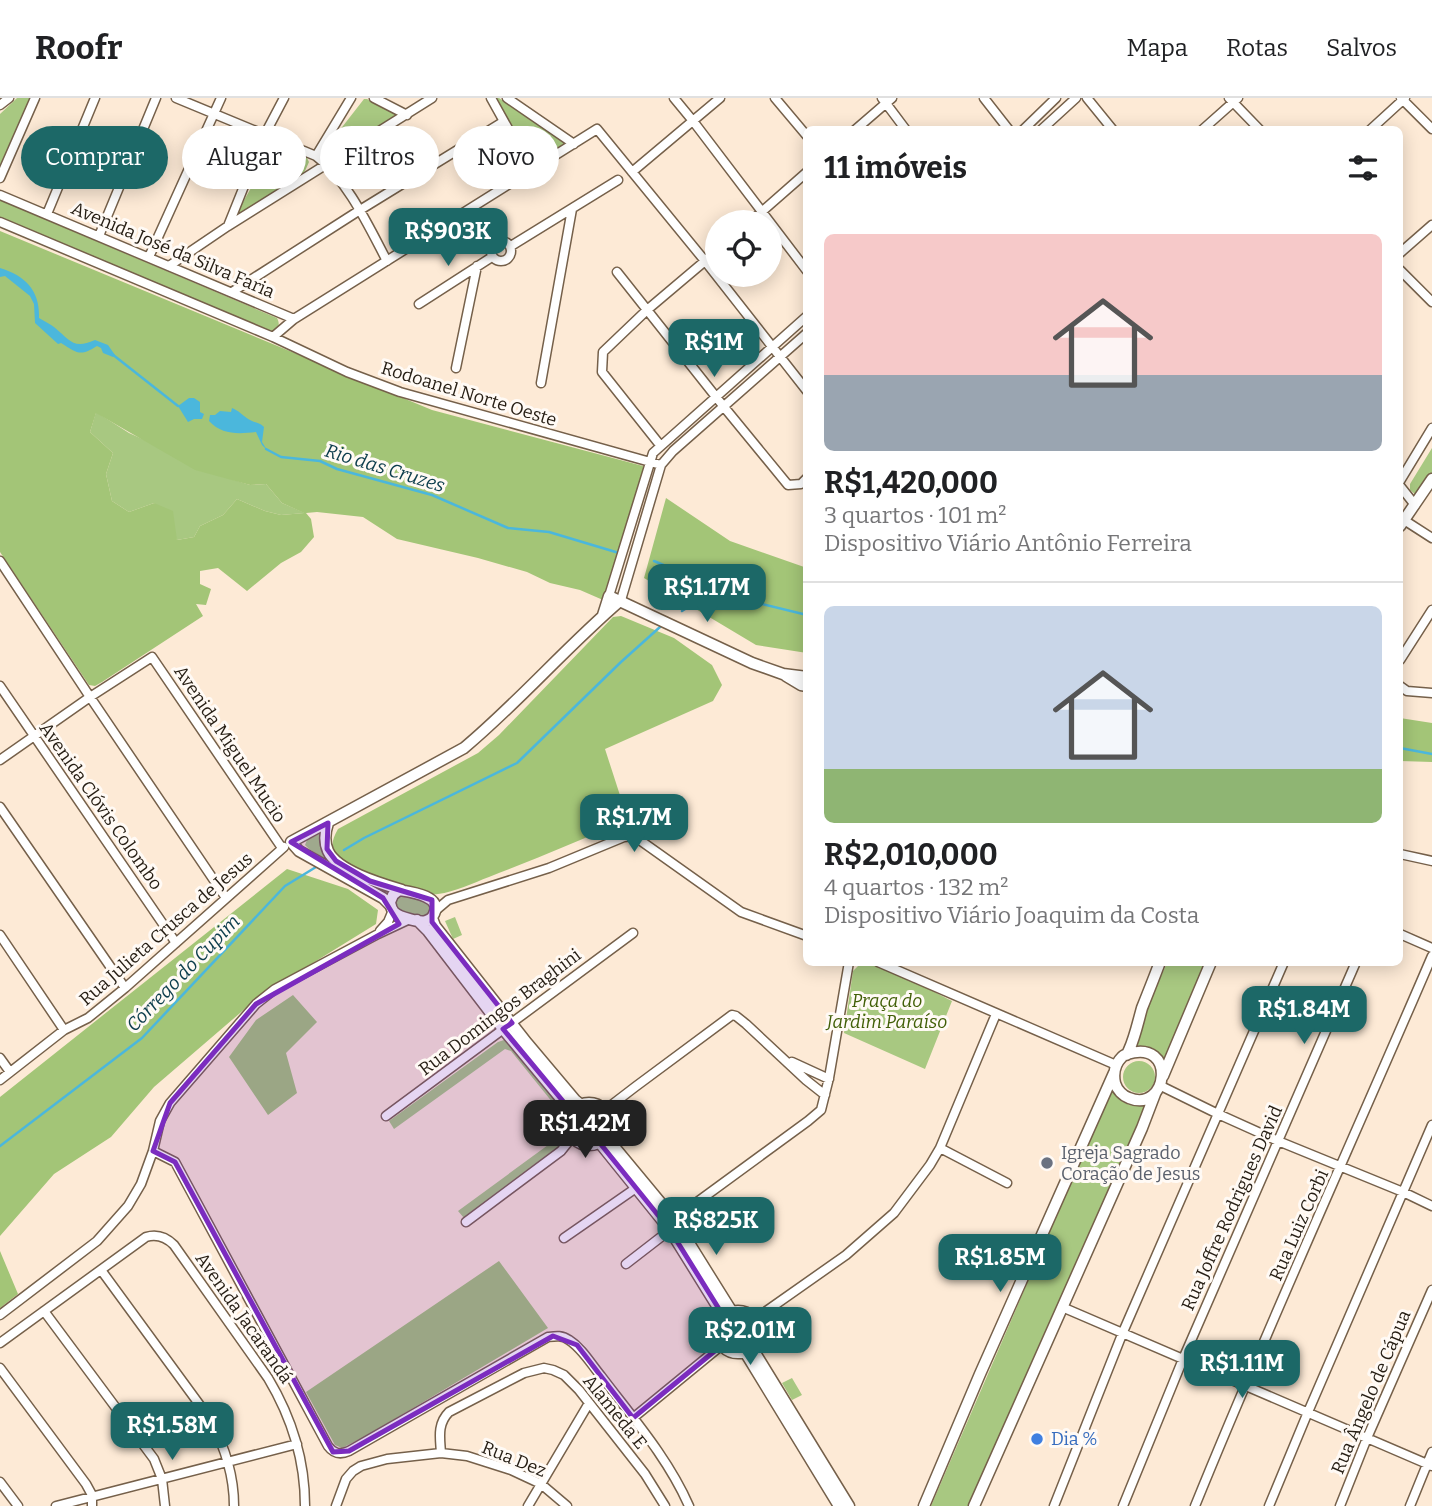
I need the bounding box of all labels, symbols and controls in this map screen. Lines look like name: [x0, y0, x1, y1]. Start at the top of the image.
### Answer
text: Roofr: [35, 28, 123, 68]
text: Mapa: [1126, 34, 1188, 62]
text: Rotas: [1226, 34, 1288, 62]
text: Salvos: [1326, 34, 1397, 62]
chip: Comprar: [21, 126, 168, 189]
chip: Alugar: [182, 126, 306, 189]
chip: Filtros: [320, 126, 439, 189]
chip: Novo: [453, 126, 559, 189]
icon: filters: [1344, 149, 1382, 187]
text: 11 imóveis: [824, 150, 967, 186]
street label: Avenida José da Silva Faria: [68, 197, 278, 303]
pin: R$903K: [391, 208, 505, 268]
map controls: [705, 210, 782, 287]
button: locate: [705, 210, 782, 287]
text: R$903K: [405, 217, 491, 245]
icon: home: [1040, 280, 1166, 406]
pin: R$1M: [673, 320, 755, 379]
text: R$1M: [684, 328, 744, 356]
street label: Rodoanel Norte Oeste: [378, 357, 560, 431]
water label: Rio das Cruzes: [322, 439, 448, 497]
text: R$1,420,000: [824, 465, 998, 501]
text: 3 quartos · 101 m²: [824, 501, 1006, 529]
text: Dispositivo Viário Antônio Ferreira: [824, 529, 1192, 557]
pin: R$1.17M: [642, 564, 772, 624]
text: R$1.17M: [664, 573, 750, 601]
icon: home: [1040, 652, 1166, 778]
street label: Avenida Miguel Mucio: [169, 661, 291, 827]
street label: Avenida Clóvis Colombo: [35, 718, 167, 894]
pin: R$1.7M: [577, 794, 691, 854]
text: R$1.7M: [596, 803, 672, 831]
text: R$2,010,000: [824, 837, 998, 873]
street label: Rua Julieta Crusca de Jesus: [75, 848, 257, 1010]
text: 4 quartos · 132 m²: [824, 873, 1008, 901]
text: Dispositivo Viário Joaquim da Costa: [824, 901, 1199, 929]
water label: Córrego do Cupim: [121, 910, 245, 1036]
street label: Rua Domingos Braghini: [415, 944, 585, 1080]
pin: R$1.84M: [1239, 986, 1369, 1046]
park label: Praça do Jardim Paraíso: [825, 990, 947, 1033]
text: R$1.84M: [1258, 995, 1350, 1023]
pin: R$1.42M: [520, 1100, 650, 1160]
street label: Rua Joffre Rodrigues David: [1177, 1102, 1287, 1314]
text: R$1.42M: [539, 1109, 631, 1137]
place label: Igreja Sagrado Coração de Jesus: [1061, 1142, 1200, 1185]
marker: Igreja Sagrado Coração de Jesus: [1039, 1155, 1055, 1171]
street label: Rua Luiz Corbi: [1265, 1166, 1333, 1284]
pin: R$825K: [659, 1198, 773, 1257]
text: R$825K: [673, 1206, 759, 1234]
pin: R$1.85M: [935, 1234, 1065, 1294]
text: R$1.85M: [954, 1243, 1046, 1271]
street label: Avenida Jacarandá: [191, 1248, 297, 1388]
street label: Rua Ângelo de Cápua: [1327, 1307, 1416, 1477]
pin: R$2.01M: [685, 1308, 815, 1367]
text: R$2.01M: [704, 1316, 796, 1344]
pin: R$1.11M: [1177, 1340, 1307, 1400]
text: R$1.11M: [1200, 1349, 1284, 1377]
street label: Alameda E: [578, 1370, 652, 1454]
pin: R$1.58M: [107, 1402, 237, 1462]
text: R$1.58M: [127, 1411, 217, 1439]
place label: Dia %: [1051, 1428, 1097, 1450]
marker: Dia %: [1029, 1431, 1045, 1447]
street label: Rua Dez: [479, 1436, 549, 1482]

